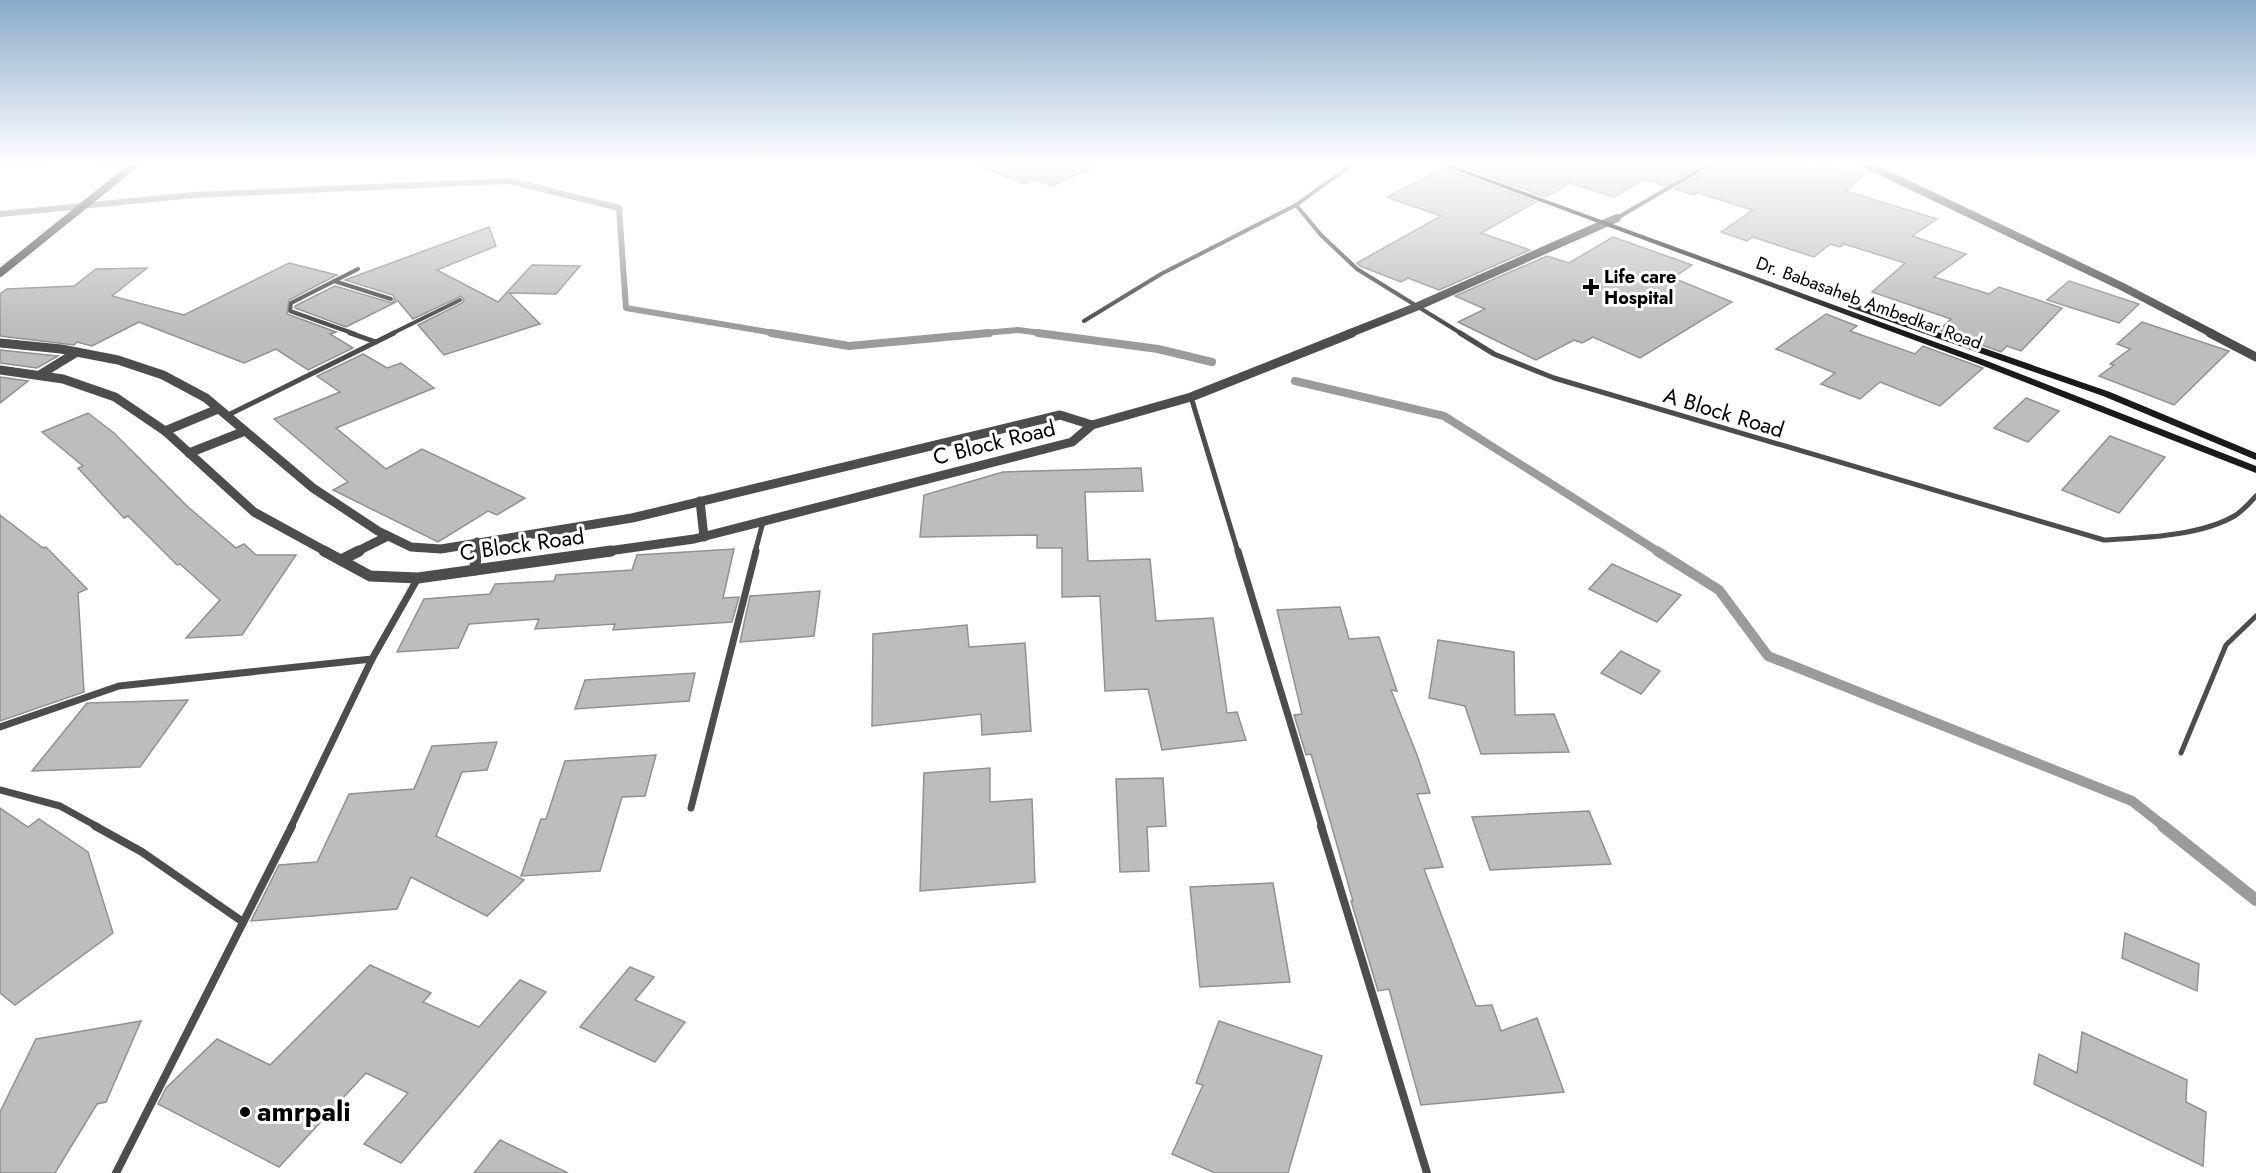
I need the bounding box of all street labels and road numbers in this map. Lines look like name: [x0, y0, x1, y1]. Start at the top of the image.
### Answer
street label: Dr. Babasaheb Ambedkar Road: [1752, 250, 1986, 356]
street label: A Block Road: [1660, 378, 1788, 446]
street label: C Block Road: [929, 411, 1059, 473]
street label: C Block Road: [458, 519, 586, 569]

